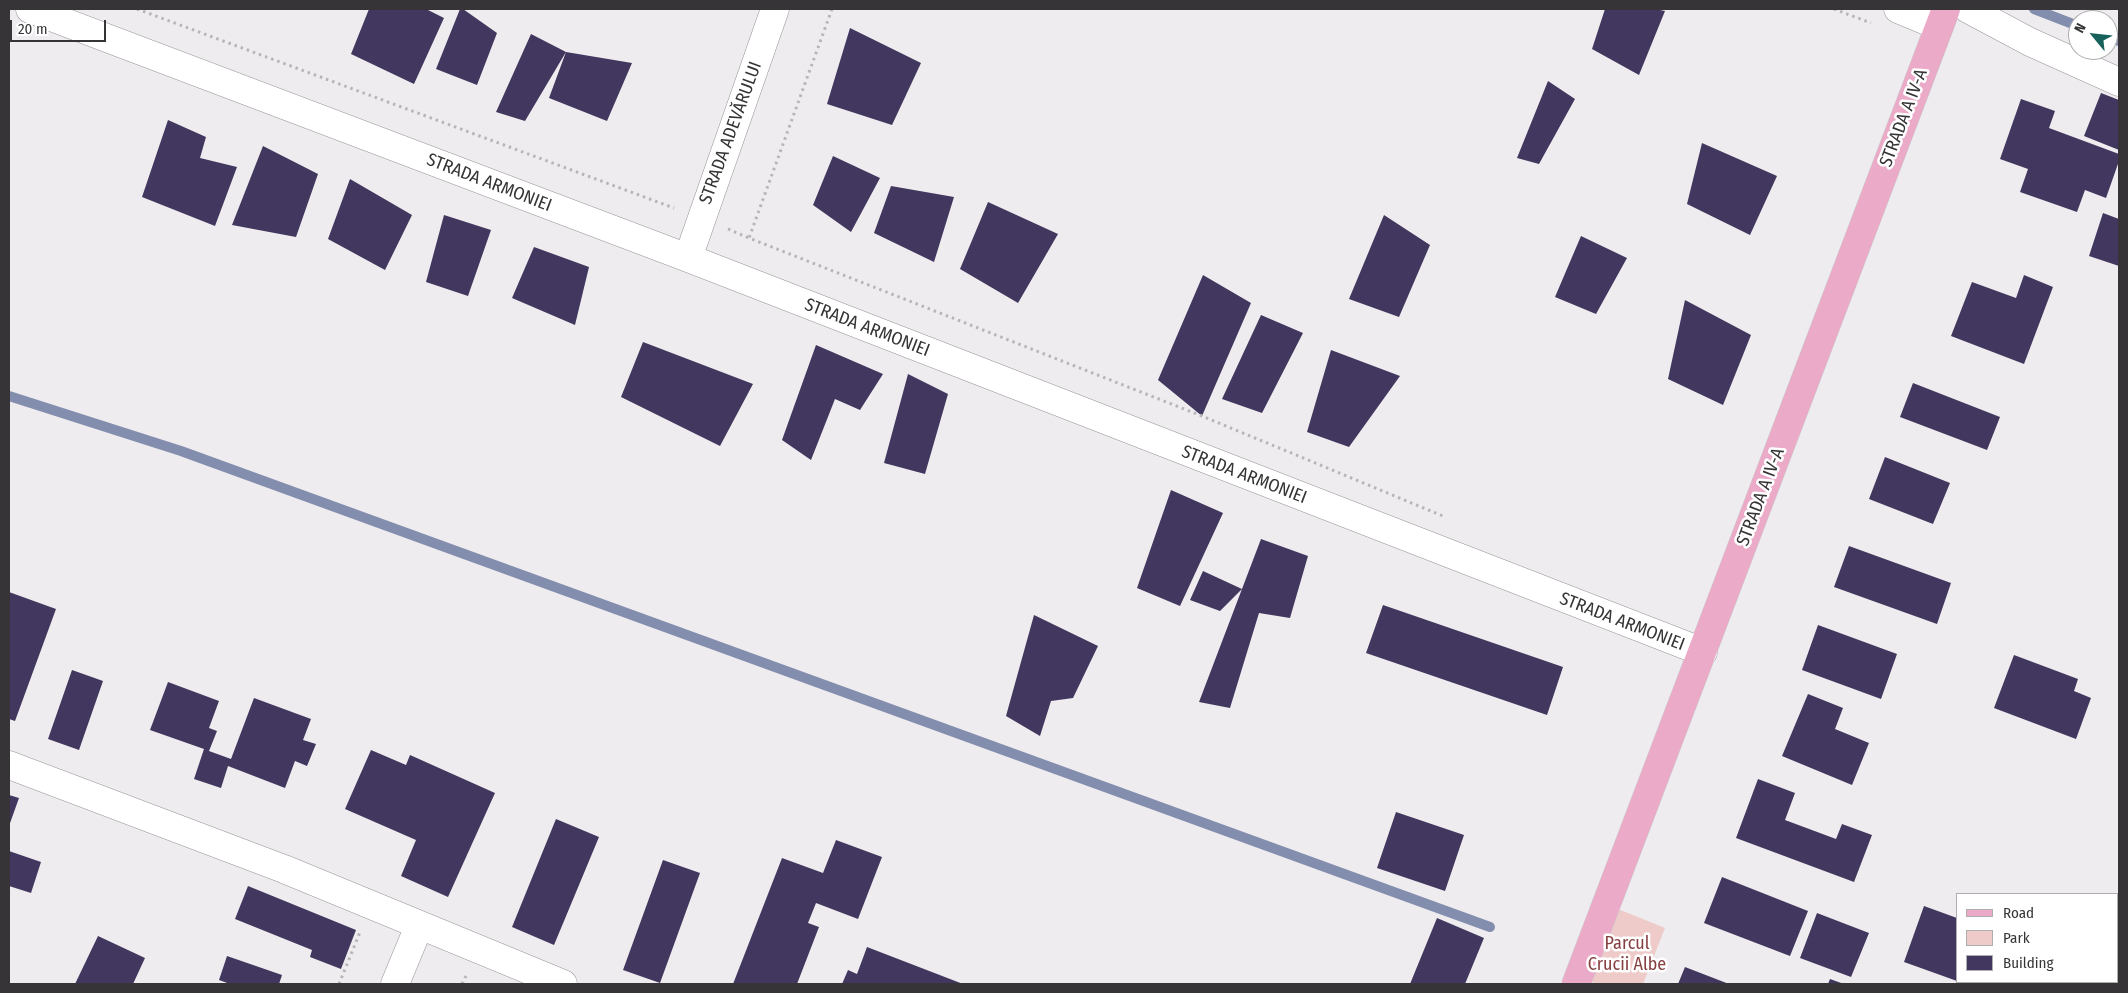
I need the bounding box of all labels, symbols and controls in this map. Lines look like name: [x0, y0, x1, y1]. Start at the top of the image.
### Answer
scale bar: [12, 10, 109, 42]
north arrow: [2068, 10, 2118, 60]
text: 20 m: [18, 20, 48, 38]
text: N: [2071, 21, 2090, 36]
street label: STRADA ADEVĂRULUI: [695, 59, 767, 207]
street label: STRADA A IV-A: [1875, 66, 1933, 170]
street label: STRADA ARMONIEI: [423, 149, 555, 217]
street label: STRADA ARMONIEI: [801, 294, 933, 362]
street label: STRADA ARMONIEI: [1178, 441, 1310, 509]
street label: STRADA A IV-A: [1732, 445, 1790, 549]
street label: STRADA ARMONIEI: [1556, 588, 1688, 656]
legend: [1956, 893, 2118, 983]
text: Road: [2003, 904, 2034, 922]
text: Park: [2003, 929, 2030, 947]
park label: Parcul Crucii Albe: [1588, 933, 1666, 976]
text: Building: [2003, 954, 2054, 972]

